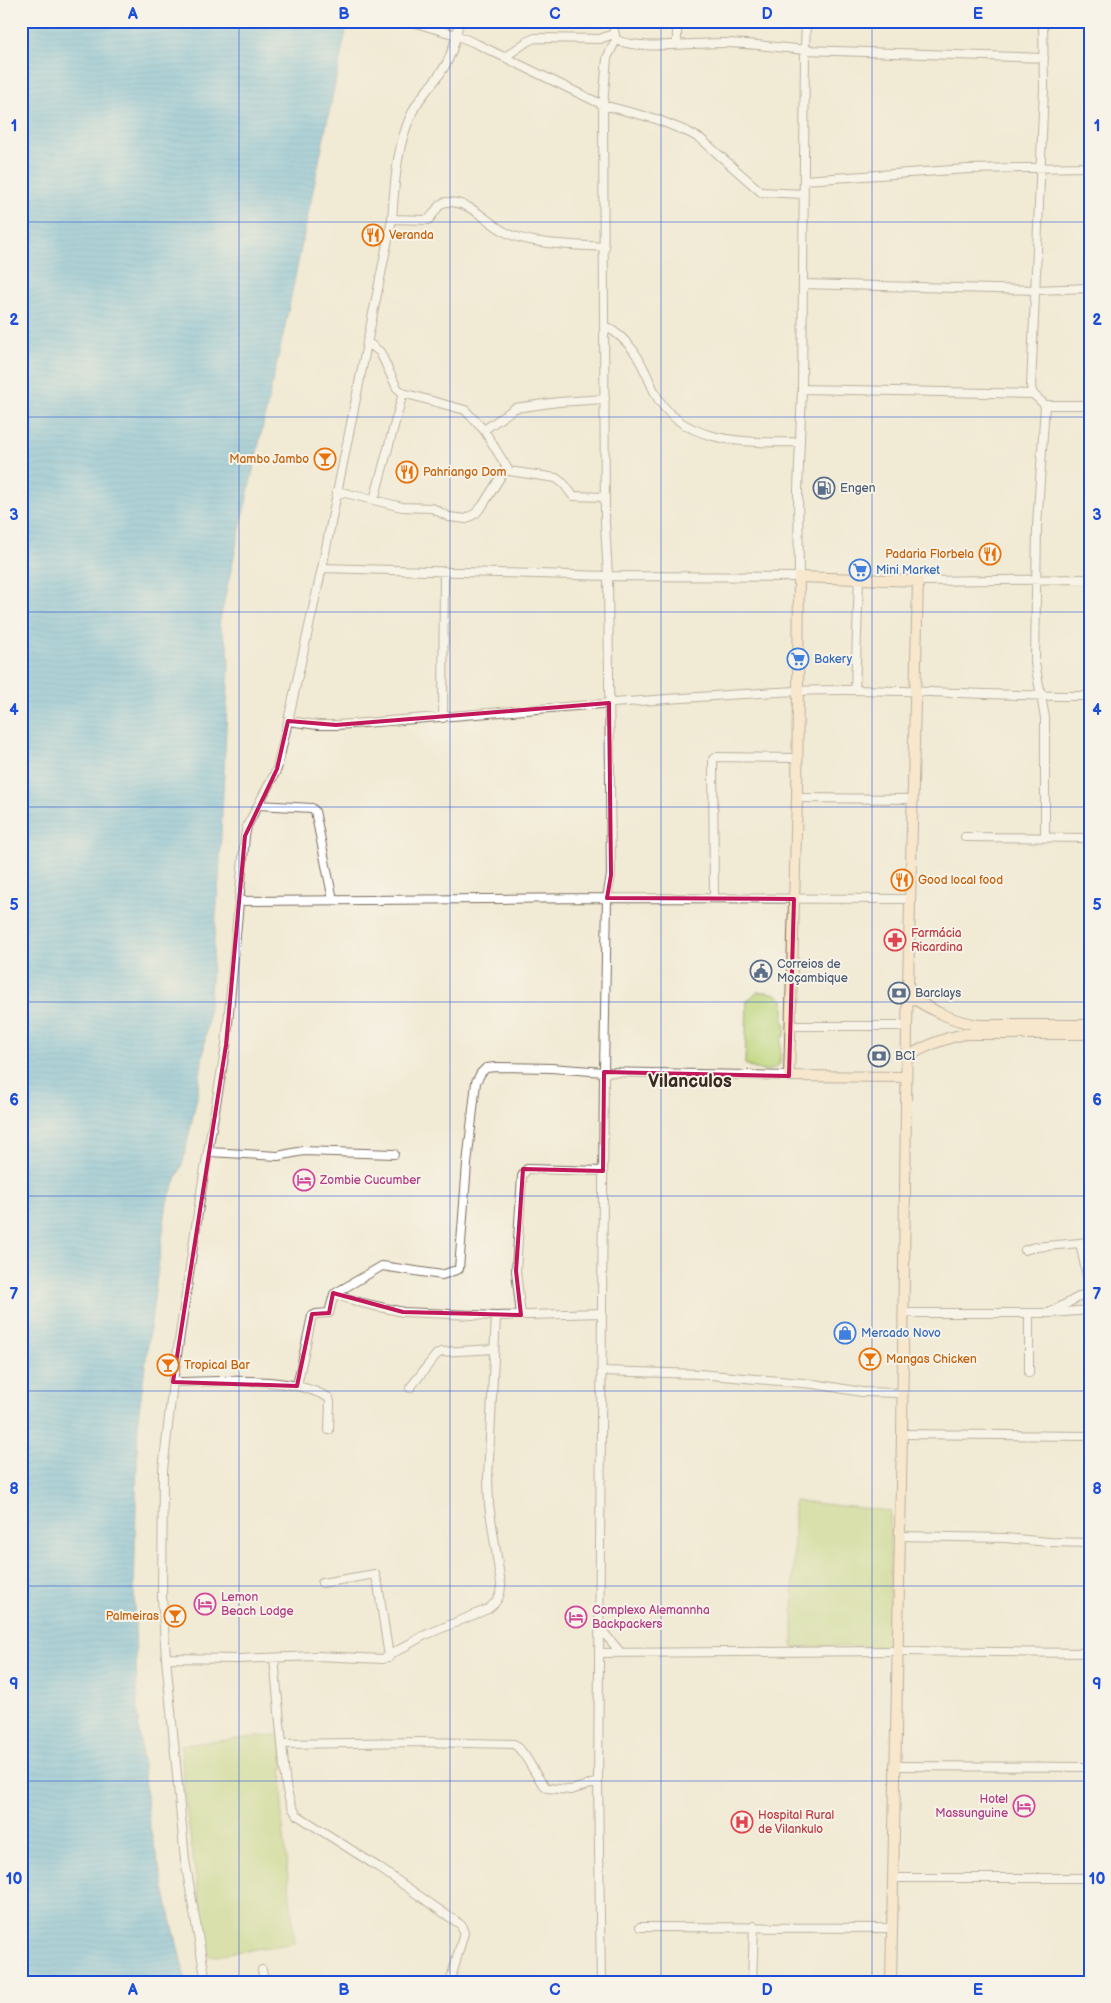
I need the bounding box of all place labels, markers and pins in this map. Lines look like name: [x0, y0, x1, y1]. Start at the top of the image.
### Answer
restaurant icon: Veranda: [361, 223, 385, 247]
place label: Veranda: [389, 228, 434, 243]
bar icon: Mambo Jambo: [313, 447, 337, 471]
place label: Mambo Jambo: [229, 452, 309, 467]
restaurant icon: Pahriango Dom: [395, 460, 419, 484]
place label: Pahriango Dom: [423, 465, 507, 480]
fuel station icon: Engen: [812, 476, 836, 500]
place label: Engen: [840, 481, 876, 496]
restaurant icon: Padaria Florbela: [978, 542, 1002, 566]
place label: Padaria Florbela: [885, 547, 974, 562]
supermarket icon: Mini Market: [848, 558, 872, 582]
place label: Mini Market: [876, 563, 940, 578]
supermarket icon: Bakery: [786, 647, 810, 671]
place label: Bakery: [814, 652, 853, 667]
restaurant icon: Good local food: [890, 868, 914, 892]
place label: Good local food: [918, 873, 1003, 888]
place label: Farmácia Ricardina: [911, 926, 963, 955]
pharmacy icon: Farmácia Ricardina: [883, 928, 907, 952]
place label: Correios de Moçambique: [777, 957, 848, 986]
public building icon: Correios de Moçambique: [749, 959, 773, 983]
bank icon: Barclays: [887, 981, 911, 1005]
place label: Barclays: [915, 986, 961, 1001]
bank icon: BCI: [867, 1044, 891, 1068]
place label: BCI: [895, 1049, 916, 1064]
hotel icon: Zombie Cucumber: [292, 1168, 316, 1192]
place label: Zombie Cucumber: [319, 1173, 421, 1188]
shop icon: Mercado Novo: [833, 1321, 857, 1345]
place label: Mercado Novo: [861, 1326, 941, 1341]
bar icon: Mangas Chicken: [858, 1347, 882, 1371]
place label: Mangas Chicken: [886, 1352, 977, 1367]
bar icon: Tropical Bar: [156, 1353, 180, 1377]
place label: Tropical Bar: [184, 1358, 250, 1373]
place label: Lemon Beach Lodge: [221, 1590, 294, 1619]
hotel icon: Lemon Beach Lodge: [193, 1592, 217, 1616]
place label: Complexo Alemannha Backpackers: [592, 1603, 710, 1632]
bar icon: Palmeiras: [163, 1604, 187, 1628]
hotel icon: Complexo Alemannha Backpackers: [564, 1605, 588, 1629]
place label: Palmeiras: [106, 1609, 159, 1624]
place label: Hotel Massunguine: [935, 1792, 1008, 1821]
hotel icon: Hotel Massunguine: [1012, 1794, 1036, 1818]
place label: Hospital Rural de Vilankulo: [758, 1808, 834, 1837]
hospital icon: Hospital Rural de Vilankulo: [730, 1810, 754, 1834]

